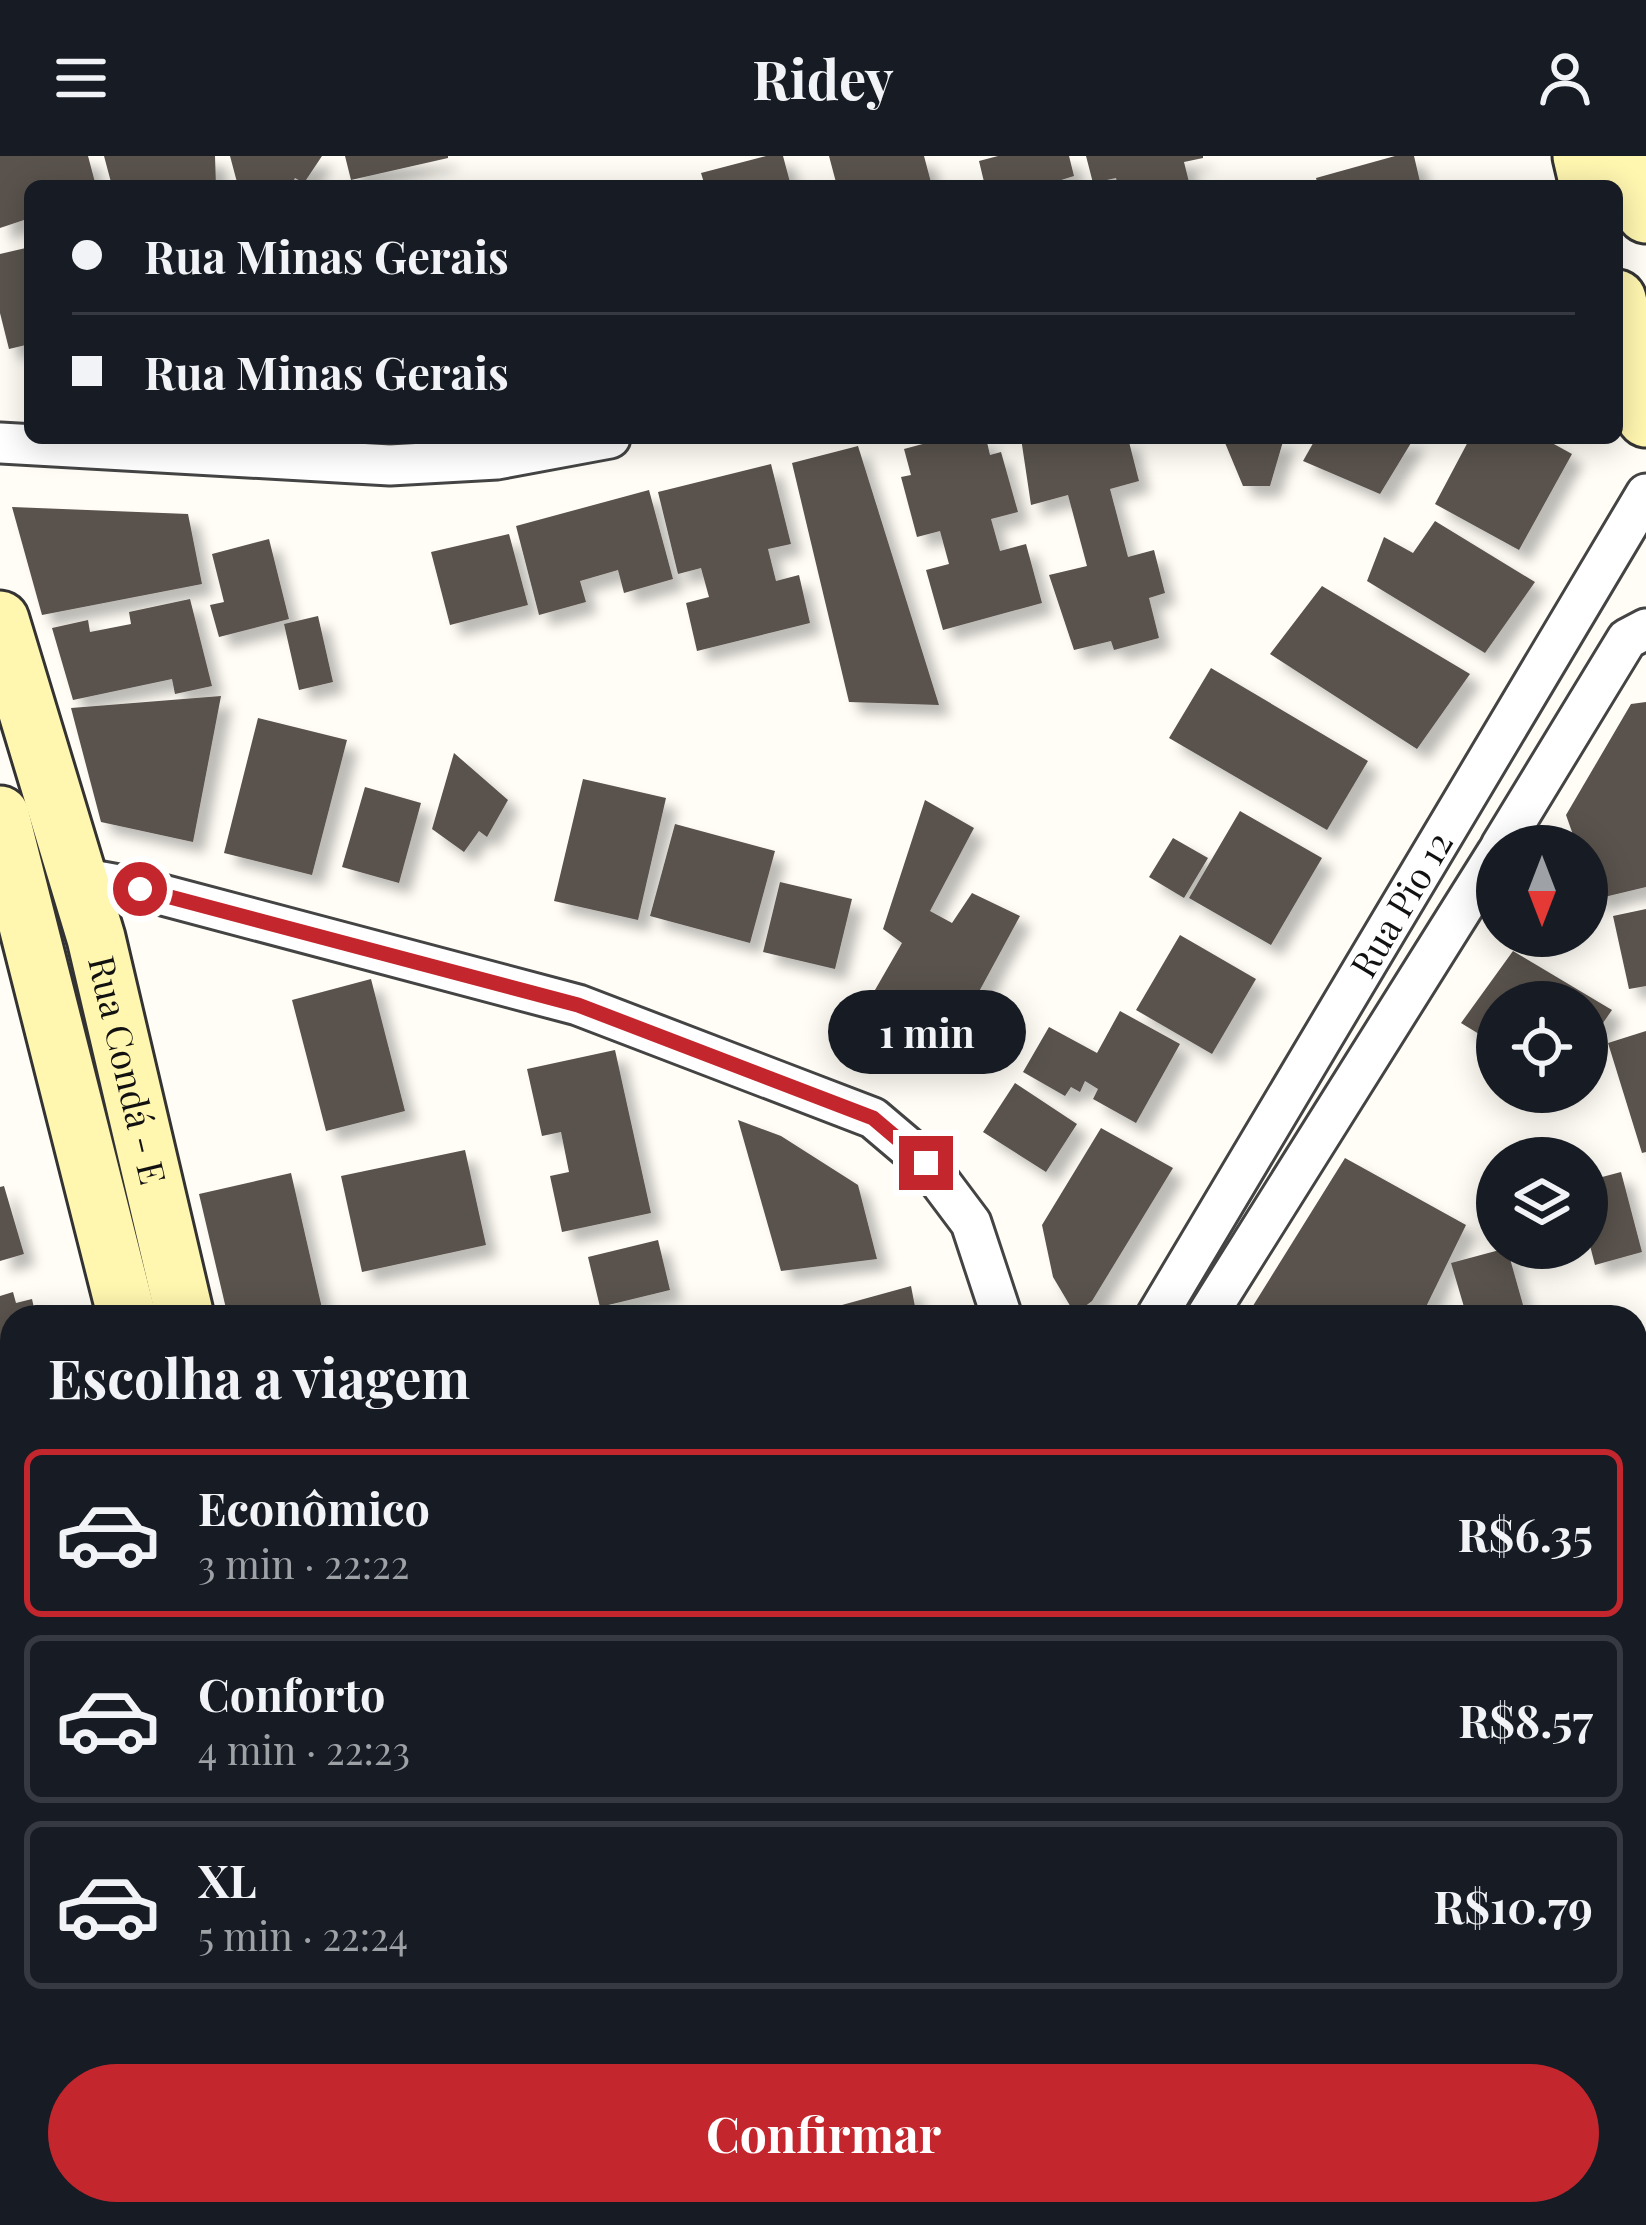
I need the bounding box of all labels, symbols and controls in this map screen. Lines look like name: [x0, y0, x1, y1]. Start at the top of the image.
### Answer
text: Ridey: [752, 42, 894, 114]
icon: menu: [48, 45, 114, 111]
icon: person: [1532, 45, 1598, 111]
text: Rua Minas Gerais: [144, 225, 509, 285]
text: Rua Minas Gerais: [144, 341, 509, 401]
street label: Rua Pio 12: [1338, 822, 1462, 985]
north arrow: [1476, 825, 1608, 957]
map controls: [1476, 825, 1608, 1269]
route start: [113, 862, 167, 916]
street label: Rua Condá - E: [79, 951, 179, 1189]
button: locate: [1476, 981, 1608, 1113]
callout: 1 min: [827, 989, 1025, 1073]
text: 1 min: [879, 1006, 975, 1058]
route end: [899, 1136, 953, 1190]
button: layers: [1476, 1137, 1608, 1269]
text: Escolha a viagem: [48, 1341, 470, 1413]
text: Econômico: [198, 1477, 430, 1537]
icon: car: [54, 1479, 162, 1587]
text: R$6.35: [1457, 1503, 1593, 1563]
text: 3 min · 22:22: [198, 1537, 409, 1589]
text: Conforto: [198, 1663, 385, 1723]
icon: car: [54, 1665, 162, 1773]
text: R$8.57: [1458, 1689, 1593, 1749]
text: 4 min · 22:23: [198, 1723, 410, 1775]
text: XL: [198, 1849, 257, 1909]
icon: car: [54, 1851, 162, 1959]
text: R$10.79: [1433, 1875, 1593, 1935]
text: 5 min · 22:24: [198, 1909, 408, 1961]
button: Confirmar: [48, 2064, 1599, 2202]

